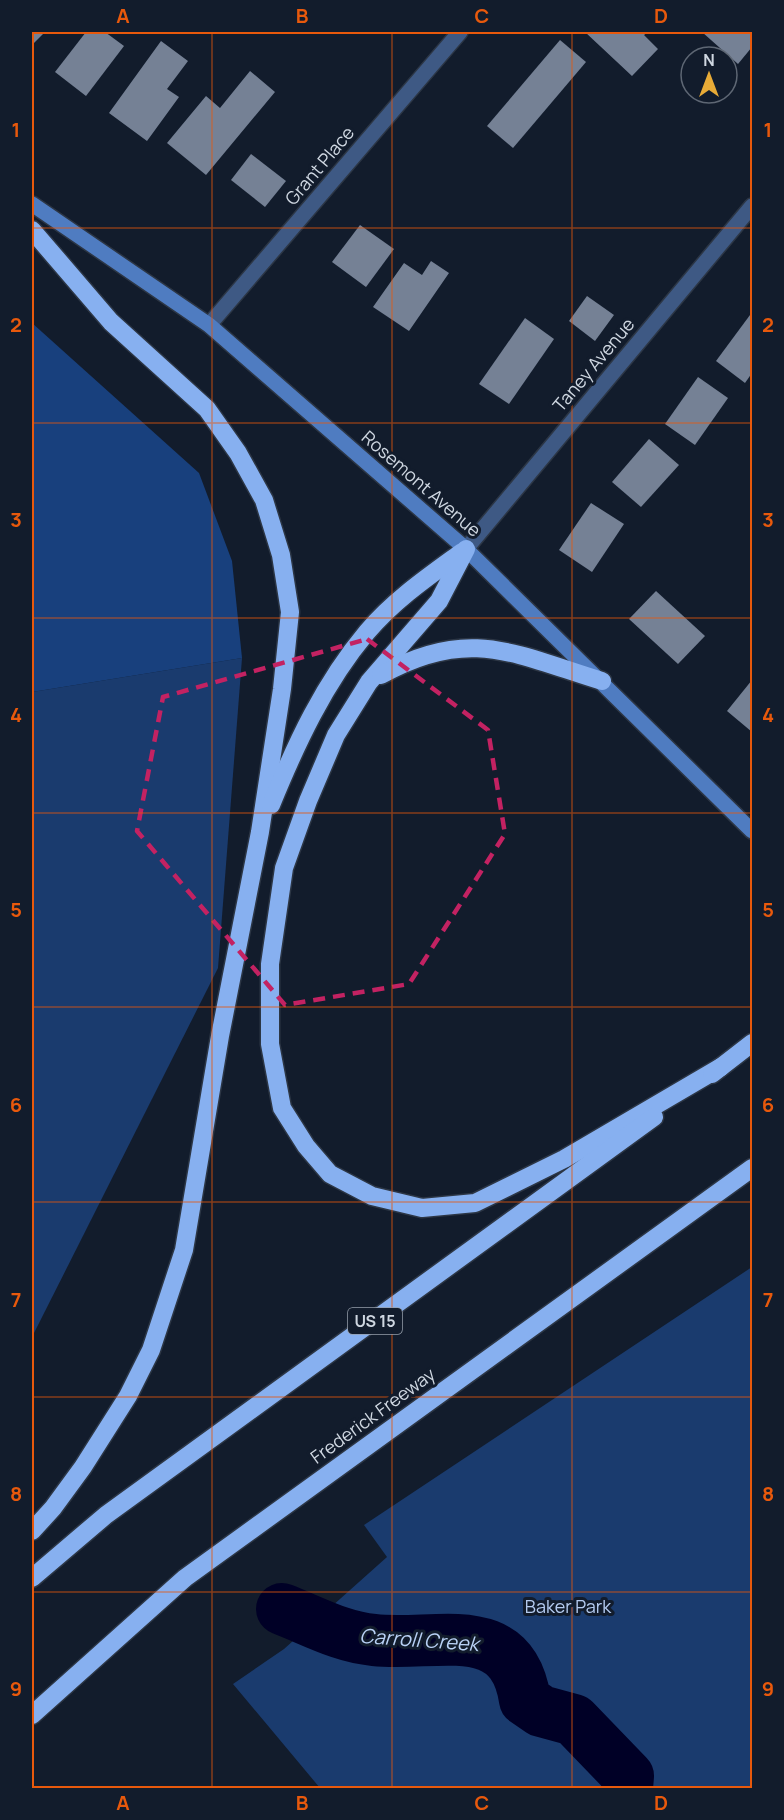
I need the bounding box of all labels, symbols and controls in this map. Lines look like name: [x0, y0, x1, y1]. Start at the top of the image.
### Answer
text: A: [116, 2, 130, 29]
text: B: [296, 2, 309, 29]
text: C: [475, 2, 489, 29]
text: D: [654, 2, 668, 29]
north arrow: [679, 45, 739, 105]
text: N: [703, 49, 715, 71]
text: 1: [12, 116, 20, 143]
text: 1: [764, 116, 772, 143]
street label: Grant Place: [279, 121, 359, 210]
text: 2: [10, 311, 22, 338]
text: 2: [762, 311, 774, 338]
street label: Taney Avenue: [547, 313, 639, 416]
street label: Rosemont Avenue: [357, 425, 486, 542]
text: 3: [10, 506, 22, 533]
text: 3: [762, 506, 774, 533]
text: 4: [10, 701, 22, 728]
text: 4: [762, 701, 774, 728]
text: 5: [10, 896, 22, 923]
text: 5: [762, 896, 774, 923]
text: 6: [10, 1091, 22, 1118]
text: 6: [762, 1091, 774, 1118]
text: 7: [11, 1286, 21, 1313]
text: 7: [763, 1286, 773, 1313]
road number: US 15: [348, 1308, 402, 1334]
street label: Frederick Freeway: [305, 1362, 440, 1469]
text: 8: [10, 1480, 22, 1507]
text: 8: [762, 1480, 774, 1507]
park label: Baker Park: [525, 1594, 612, 1618]
water label: Carroll Creek: [359, 1622, 483, 1657]
text: 9: [10, 1675, 22, 1702]
text: 9: [762, 1675, 774, 1702]
text: A: [116, 1789, 130, 1816]
text: B: [296, 1789, 309, 1816]
text: C: [475, 1789, 489, 1816]
text: D: [654, 1789, 668, 1816]

